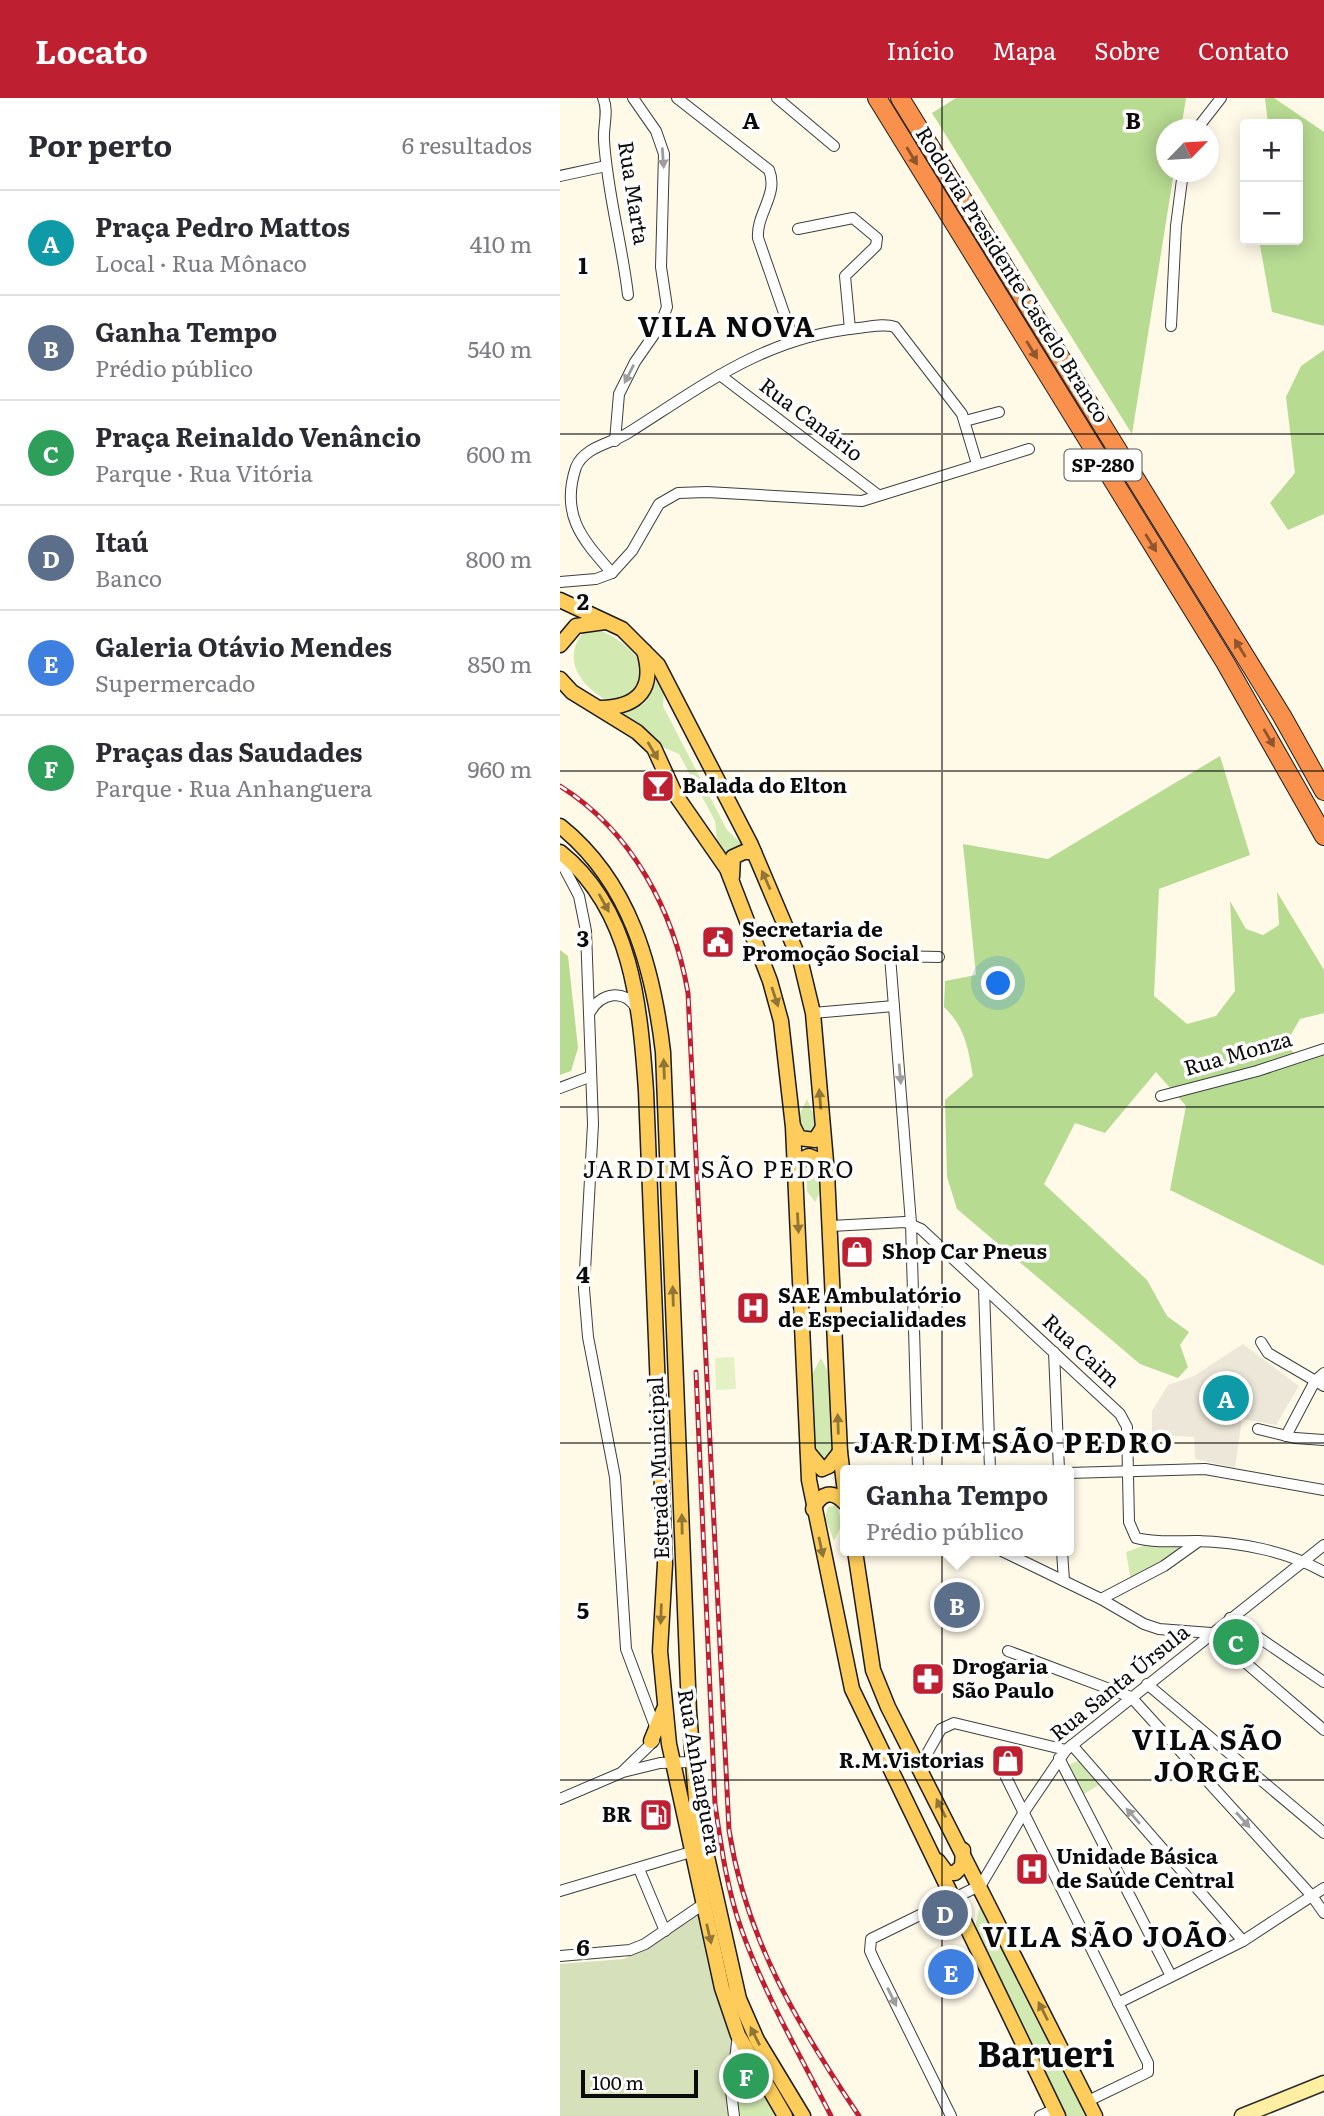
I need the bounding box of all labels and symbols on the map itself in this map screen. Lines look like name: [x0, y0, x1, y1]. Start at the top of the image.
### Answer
text: A: [742, 102, 760, 136]
text: B: [1125, 102, 1141, 136]
street label: Rodovia Presidente Castelo Branco: [910, 119, 1119, 428]
north arrow: [1156, 119, 1219, 182]
street label: Rua Marta: [612, 139, 659, 247]
one-way arrow: [658, 147, 669, 169]
one-way arrow: [906, 147, 918, 166]
text: 1: [578, 247, 588, 281]
district label: VILA NOVA: [638, 304, 816, 346]
one-way arrow: [1025, 340, 1038, 360]
one-way arrow: [624, 364, 635, 384]
street label: Rua Canário: [754, 369, 871, 467]
road number: SP-280: [1064, 450, 1142, 480]
one-way arrow: [1145, 534, 1158, 553]
text: 2: [577, 583, 589, 617]
one-way arrow: [1233, 638, 1246, 657]
one-way arrow: [1262, 729, 1275, 748]
one-way arrow: [647, 741, 659, 760]
bar icon: Balada do Elton: [639, 767, 677, 805]
place label: Balada do Elton: [682, 768, 848, 799]
one-way arrow: [760, 870, 771, 891]
one-way arrow: [598, 894, 610, 913]
place label: Secretaria de Promoção Social: [742, 912, 920, 967]
text: 3: [577, 920, 589, 954]
public building icon: Secretaria de Promoção Social: [699, 923, 737, 961]
your location: [981, 966, 1015, 1000]
one-way arrow: [770, 986, 781, 1007]
street label: Rua Monza: [1180, 1021, 1296, 1082]
one-way arrow: [658, 1058, 669, 1080]
one-way arrow: [894, 1063, 905, 1085]
one-way arrow: [814, 1088, 825, 1110]
district label: JARDIM SÃO PEDRO: [583, 1150, 855, 1185]
one-way arrow: [792, 1212, 803, 1234]
shop icon: Shop Car Pneus: [838, 1233, 876, 1271]
place label: Shop Car Pneus: [882, 1234, 1047, 1265]
text: 4: [576, 1256, 590, 1290]
place label: SAE Ambulatório de Especialidades: [778, 1278, 966, 1333]
one-way arrow: [668, 1285, 679, 1307]
hospital icon: SAE Ambulatório de Especialidades: [734, 1289, 772, 1327]
street label: Rua Caim: [1037, 1305, 1128, 1393]
pin: A: [1203, 1372, 1249, 1424]
street label: Estrada Municipal: [638, 1376, 675, 1560]
one-way arrow: [833, 1413, 844, 1435]
district label: JARDIM SÃO PEDRO: [854, 1420, 1174, 1462]
one-way arrow: [676, 1512, 688, 1534]
one-way arrow: [815, 1536, 826, 1558]
pin: B: [934, 1579, 980, 1631]
text: 5: [577, 1592, 589, 1626]
one-way arrow: [656, 1603, 667, 1625]
street label: Rua Santa Úrsula: [1042, 1615, 1195, 1747]
pin: C: [1213, 1616, 1259, 1668]
place label: Drogaria São Paulo: [952, 1649, 1054, 1704]
pharmacy icon: Drogaria São Paulo: [909, 1660, 947, 1698]
street label: Rua Anhanguera: [672, 1686, 731, 1858]
district label: VILA SÃO JORGE: [1132, 1717, 1284, 1791]
shop icon: R.M.Vistorias: [989, 1742, 1027, 1780]
place label: R.M.Vistorias: [839, 1743, 984, 1774]
fuel station icon: BR: [637, 1796, 675, 1834]
place label: BR: [602, 1797, 632, 1828]
one-way arrow: [936, 1797, 948, 1817]
one-way arrow: [1125, 1807, 1141, 1825]
one-way arrow: [1234, 1811, 1250, 1828]
place label: Unidade Básica de Saúde Central: [1056, 1839, 1235, 1894]
hospital icon: Unidade Básica de Saúde Central: [1013, 1850, 1051, 1888]
pin: D: [922, 1887, 968, 1939]
district label: VILA SÃO JOÃO: [983, 1914, 1229, 1956]
one-way arrow: [704, 1924, 715, 1946]
text: 6: [576, 1929, 590, 1963]
pin: E: [928, 1946, 974, 1998]
one-way arrow: [886, 1987, 898, 2007]
one-way arrow: [1038, 2001, 1049, 2021]
one-way arrow: [750, 2026, 762, 2046]
district label: Barueri: [977, 2026, 1115, 2078]
pin: F: [723, 2050, 769, 2102]
scale bar: [581, 2067, 698, 2099]

